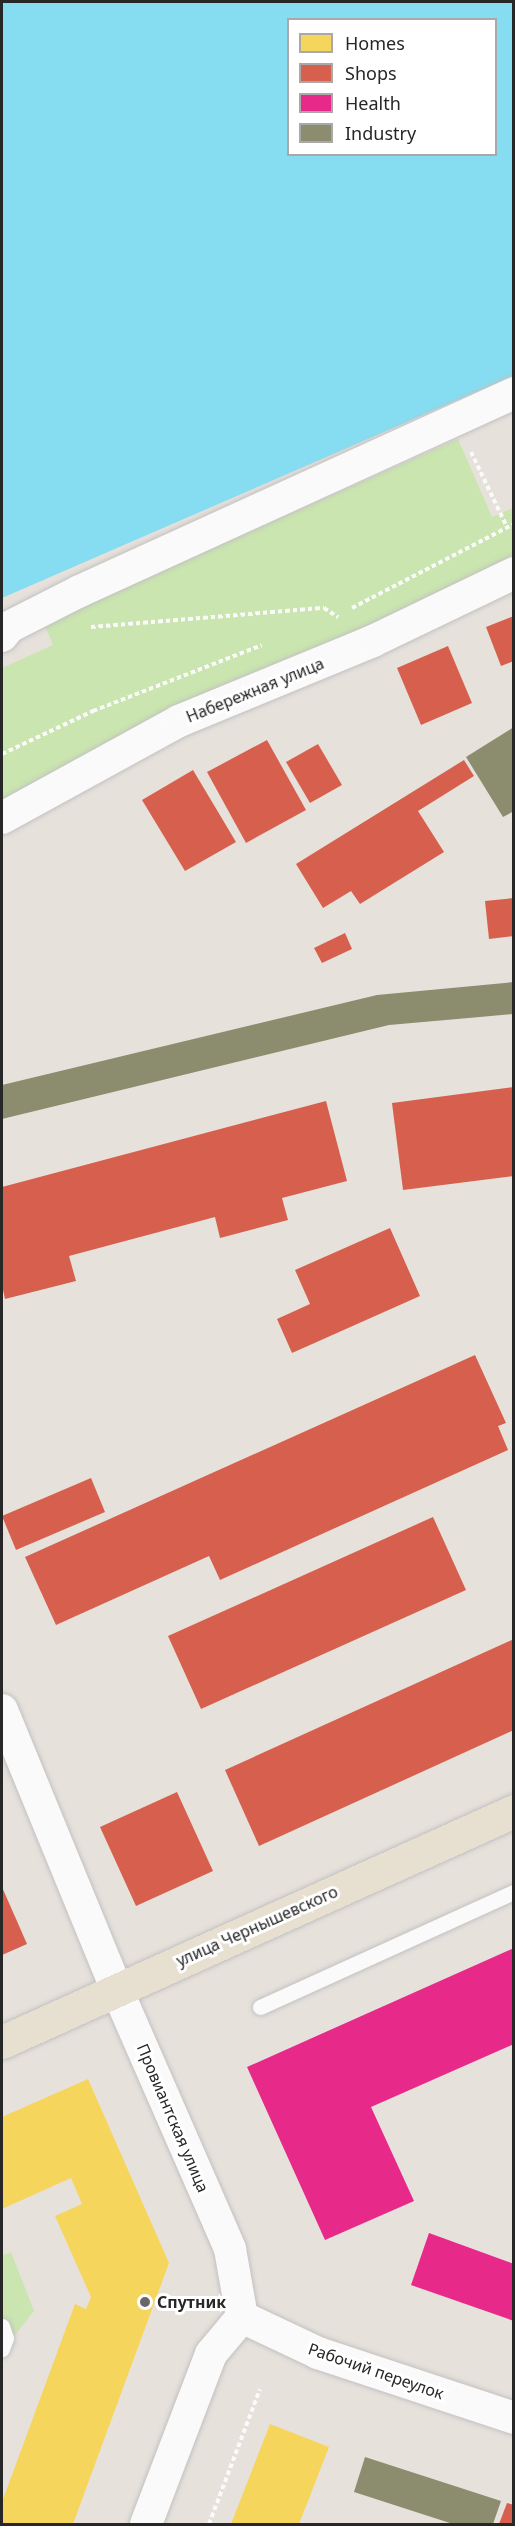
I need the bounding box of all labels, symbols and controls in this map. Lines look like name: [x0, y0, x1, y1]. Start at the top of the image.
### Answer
legend: [287, 18, 497, 156]
text: Homes: [345, 31, 405, 55]
text: Shops: [345, 61, 397, 85]
text: Health: [345, 91, 401, 115]
text: Industry: [345, 121, 416, 145]
street label: Набережная улица: [183, 654, 327, 726]
street label: улица Чернышевского: [173, 1882, 341, 1970]
street label: Провиантская улица: [133, 2041, 213, 2195]
place label: Спутник: [157, 2292, 226, 2312]
marker: Спутник: [138, 2295, 152, 2309]
street label: Рабочий переулок: [306, 2339, 446, 2403]

